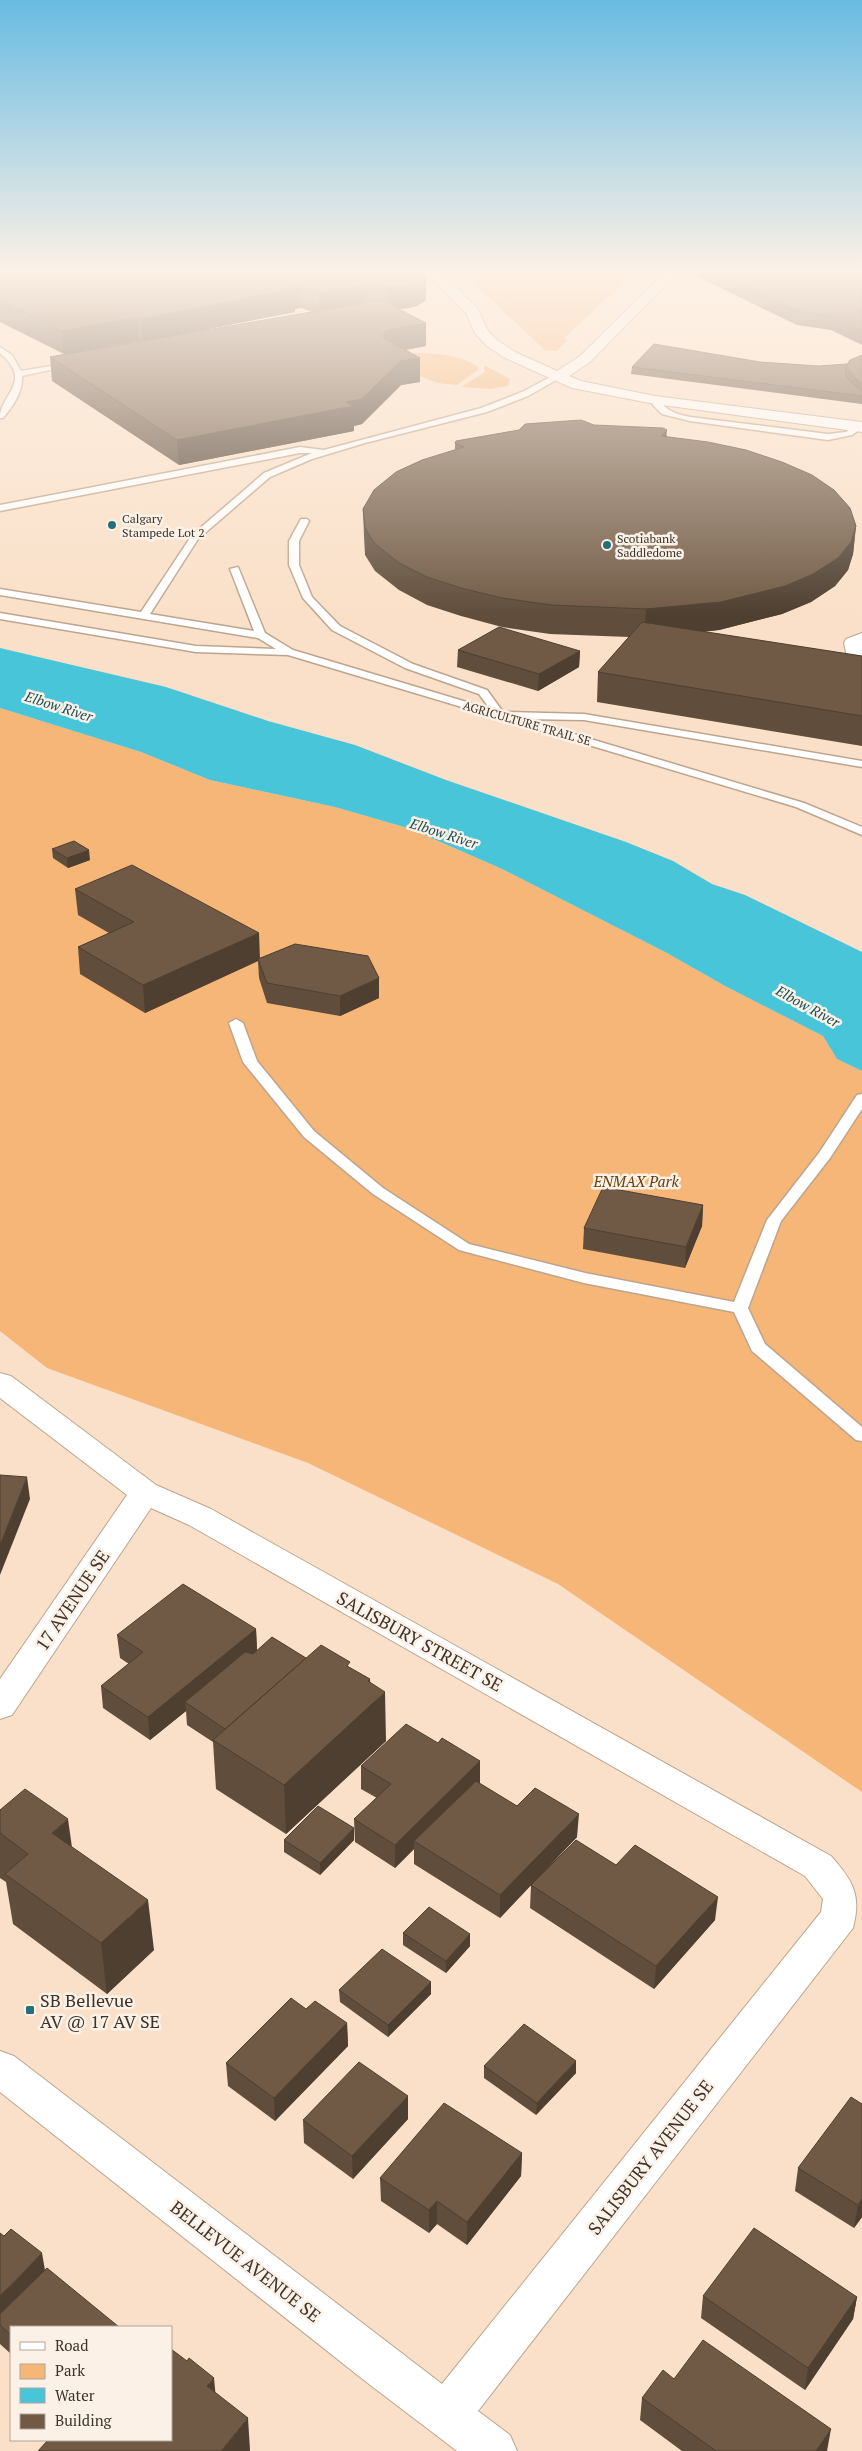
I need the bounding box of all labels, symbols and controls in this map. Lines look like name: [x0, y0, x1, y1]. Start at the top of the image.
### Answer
place label: Calgary Stampede Lot 2: [122, 511, 205, 540]
marker: Calgary Stampede Lot 2: [106, 519, 118, 531]
place label: Scotiabank Saddledome: [617, 531, 682, 560]
marker: Scotiabank Saddledome: [601, 539, 613, 551]
water label: Elbow River: [22, 686, 96, 726]
street label: AGRICULTURE TRAIL SE: [461, 698, 593, 748]
water label: Elbow River: [407, 813, 481, 853]
water label: Elbow River: [772, 980, 844, 1032]
park label: ENMAX Park: [592, 1171, 679, 1191]
street label: 17 AVENUE SE: [29, 1545, 115, 1655]
street label: SALISBURY STREET SE: [333, 1585, 507, 1697]
place label: SB Bellevue AV @ 17 AV SE: [40, 1988, 160, 2033]
marker: SB Bellevue AV @ 17 AV SE: [24, 2004, 36, 2016]
street label: SALISBURY AVENUE SE: [582, 2075, 718, 2239]
street label: BELLEVUE AVENUE SE: [166, 2195, 326, 2327]
legend: [10, 2326, 172, 2441]
text: Road: [55, 2335, 88, 2355]
text: Park: [55, 2360, 85, 2380]
text: Water: [55, 2385, 95, 2405]
text: Building: [55, 2410, 113, 2430]

